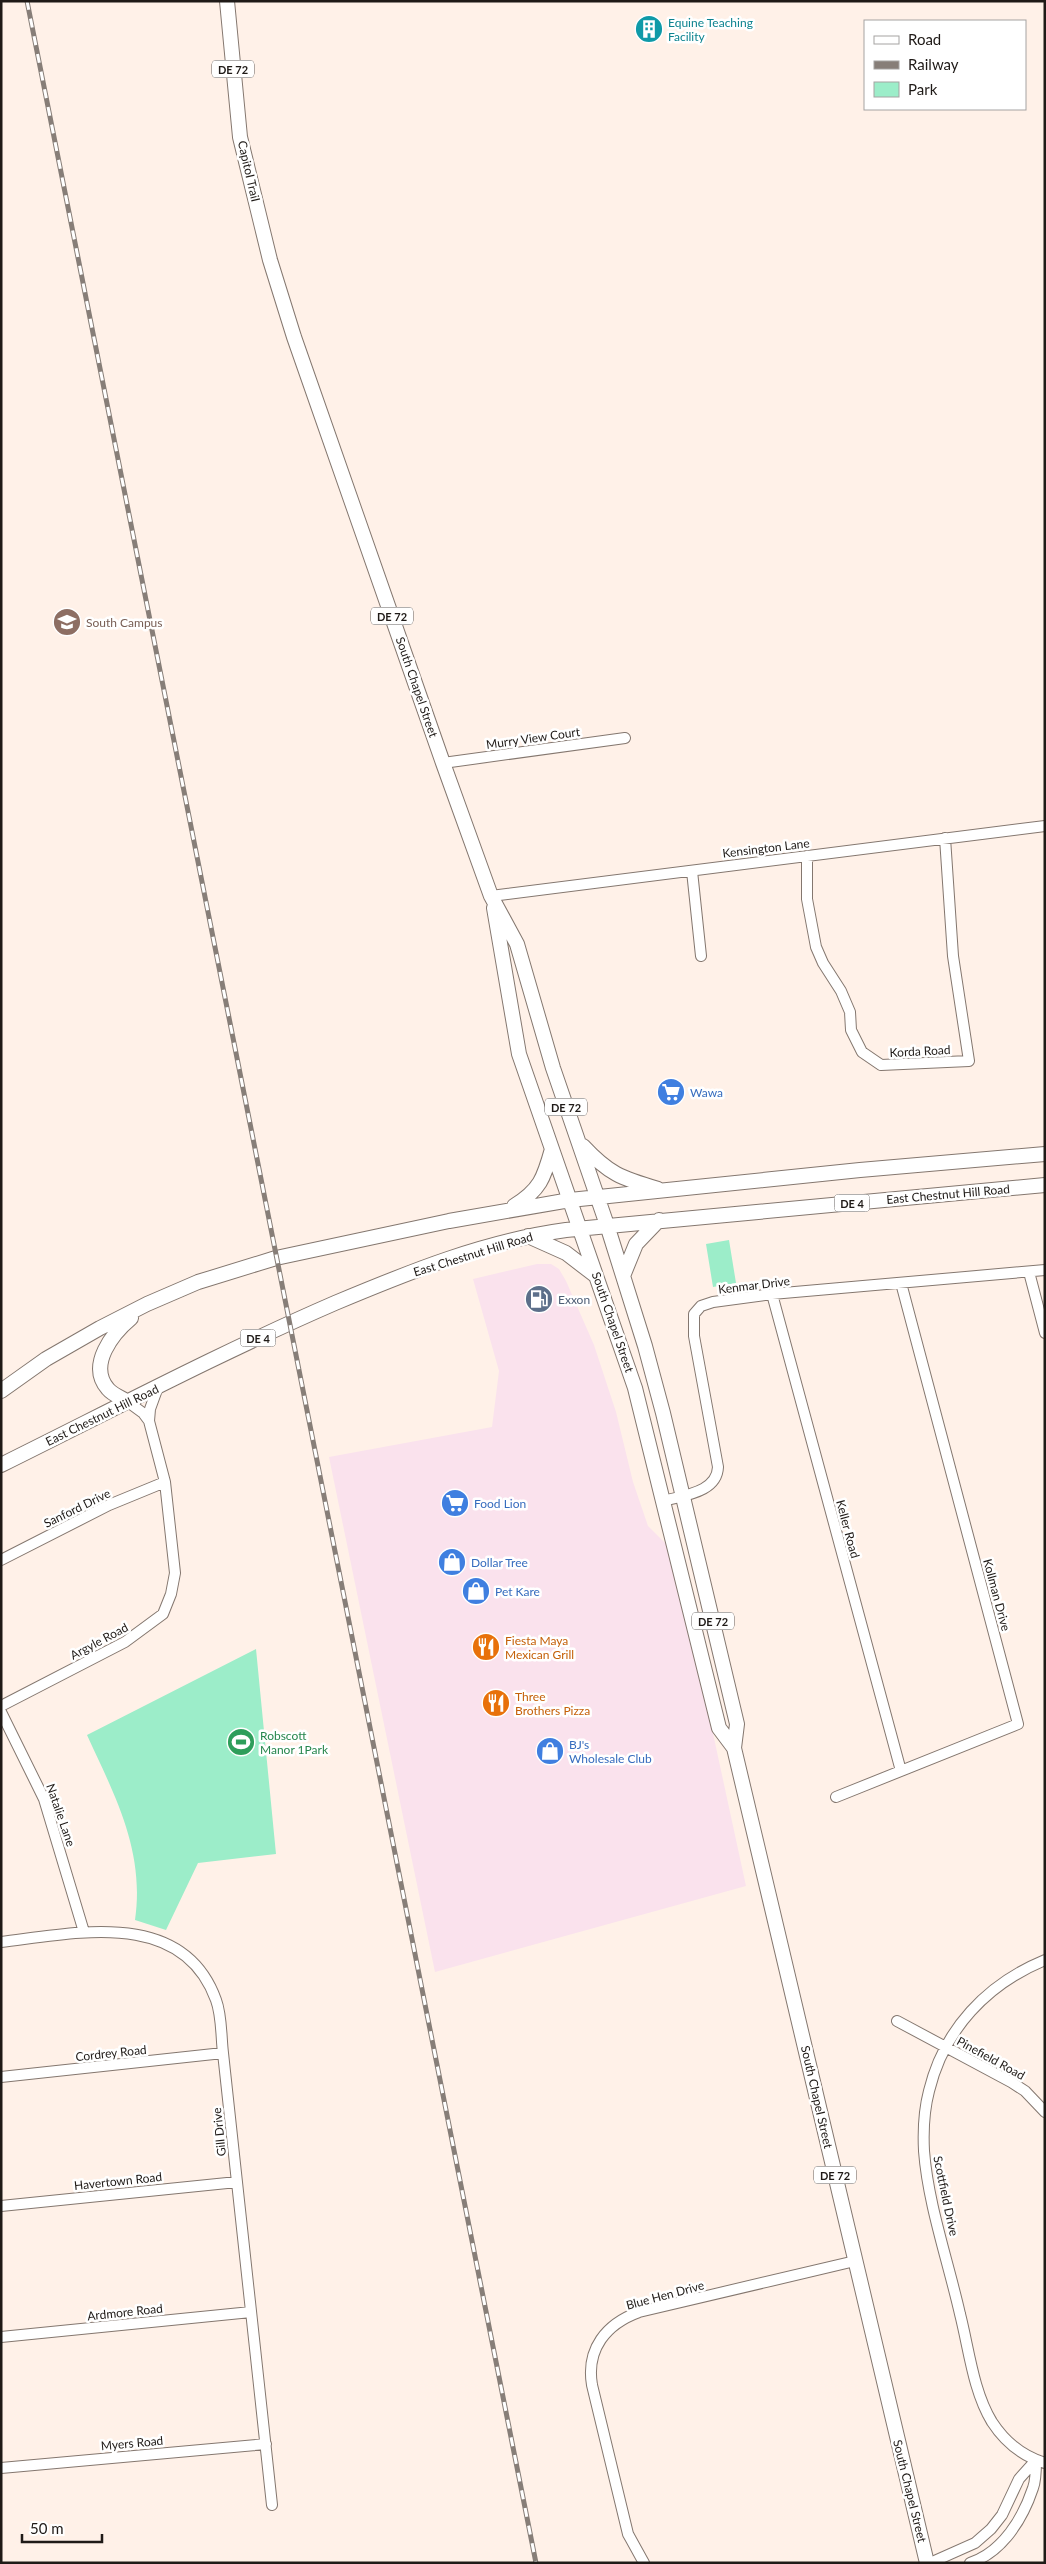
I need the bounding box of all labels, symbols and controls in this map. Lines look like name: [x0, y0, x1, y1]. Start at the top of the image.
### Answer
building icon: Equine Teaching Facility: [634, 14, 664, 44]
place label: Equine Teaching Facility: [668, 15, 753, 44]
legend: [864, 20, 1026, 110]
text: Road: [908, 30, 941, 48]
text: Railway: [908, 55, 959, 73]
road number: DE 72: [212, 61, 254, 78]
text: Park: [908, 80, 938, 98]
street label: Capitol Trail: [235, 139, 263, 203]
school or university icon: South Campus: [52, 607, 82, 637]
road number: DE 72: [371, 608, 413, 624]
place label: South Campus: [86, 615, 163, 630]
street label: South Chapel Street: [393, 635, 441, 740]
street label: Murry View Court: [485, 724, 582, 752]
street label: Kensington Lane: [722, 835, 810, 861]
street label: Korda Road: [889, 1042, 951, 1060]
supermarket icon: Wawa: [656, 1077, 686, 1107]
place label: Wawa: [690, 1085, 723, 1100]
road number: DE 72: [545, 1098, 587, 1116]
street label: East Chestnut Hill Road: [886, 1181, 1010, 1207]
road number: DE 4: [834, 1194, 870, 1212]
street label: East Chestnut Hill Road: [412, 1229, 534, 1279]
street label: South Chapel Street: [589, 1270, 637, 1375]
street label: Kenmar Drive: [717, 1273, 791, 1297]
fuel station icon: Exxon: [524, 1284, 554, 1314]
place label: Exxon: [558, 1292, 590, 1307]
road number: DE 4: [240, 1330, 276, 1346]
street label: East Chestnut Hill Road: [43, 1381, 161, 1449]
street label: Sanford Drive: [41, 1485, 113, 1531]
supermarket icon: Food Lion: [440, 1488, 470, 1518]
place label: Food Lion: [474, 1496, 526, 1511]
street label: Keller Road: [833, 1498, 863, 1560]
shop icon: Dollar Tree: [437, 1547, 467, 1577]
place label: Dollar Tree: [471, 1555, 528, 1570]
street label: Kollman Drive: [980, 1557, 1014, 1633]
shop icon: Pet Kare: [461, 1576, 491, 1606]
place label: Pet Kare: [495, 1584, 540, 1599]
road number: DE 72: [692, 1612, 734, 1630]
street label: Argyle Road: [67, 1619, 131, 1663]
restaurant icon: Fiesta Maya Mexican Grill: [471, 1632, 501, 1662]
place label: Fiesta Maya Mexican Grill: [505, 1633, 574, 1662]
restaurant icon: Three Brothers Pizza: [481, 1688, 511, 1718]
place label: Three Brothers Pizza: [515, 1689, 590, 1718]
sports icon: Robscott Manor 1Park: [226, 1727, 256, 1757]
place label: Robscott Manor 1Park: [260, 1728, 329, 1757]
shop icon: BJ's Wholesale Club: [535, 1736, 565, 1766]
place label: BJ's Wholesale Club: [569, 1737, 652, 1766]
street label: Natalie Lane: [43, 1782, 79, 1848]
street label: Pinefield Road: [954, 2033, 1028, 2083]
street label: Cordrey Road: [75, 2042, 147, 2064]
street label: South Chapel Street: [798, 2044, 836, 2151]
street label: Gill Drive: [209, 2107, 229, 2157]
street label: Scottfield Drive: [930, 2155, 962, 2237]
road number: DE 72: [814, 2166, 856, 2184]
street label: Havertown Road: [73, 2169, 163, 2193]
street label: Blue Hen Drive: [624, 2277, 706, 2313]
street label: Ardmore Road: [87, 2301, 163, 2323]
street label: Myers Road: [100, 2433, 164, 2453]
street label: South Chapel Street: [890, 2438, 930, 2545]
scale bar: [22, 2512, 102, 2544]
text: 50 m: [30, 2519, 64, 2537]

